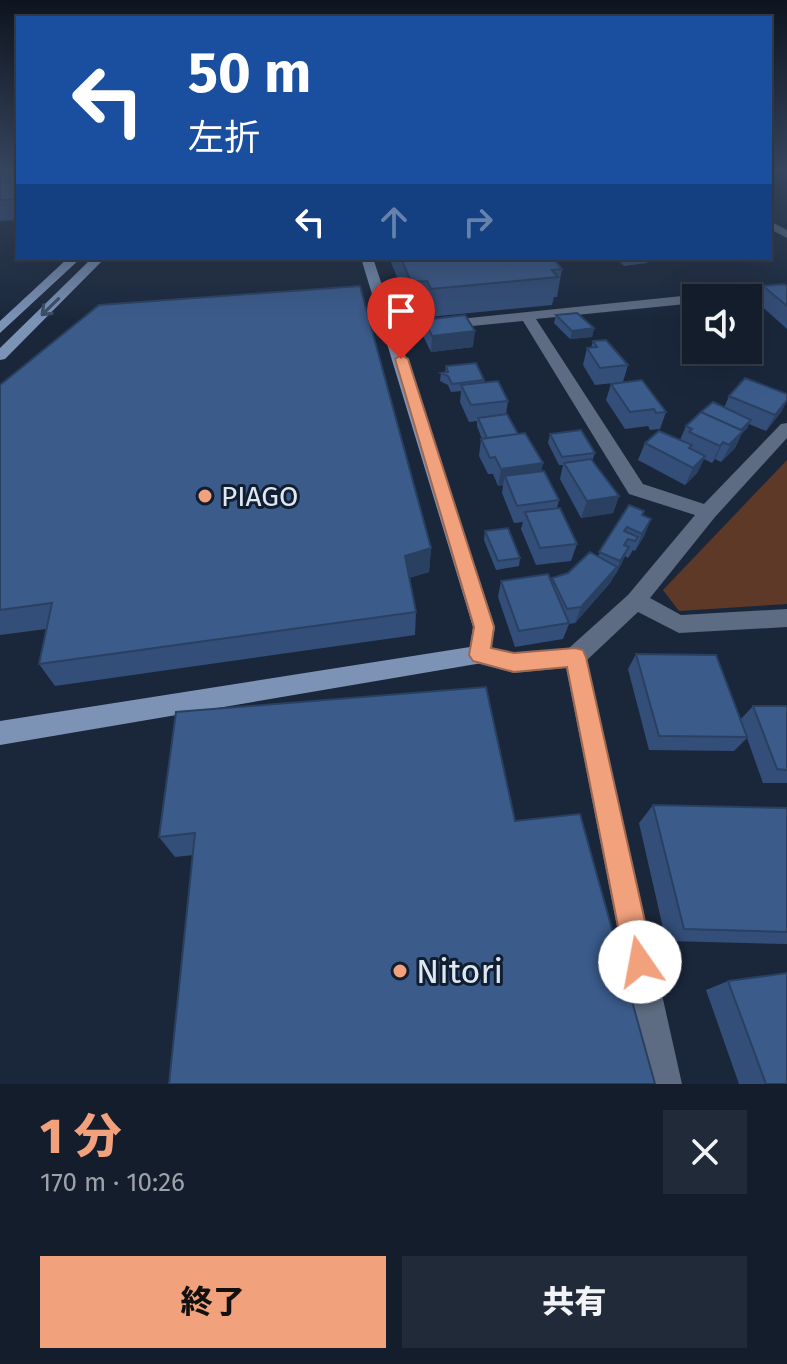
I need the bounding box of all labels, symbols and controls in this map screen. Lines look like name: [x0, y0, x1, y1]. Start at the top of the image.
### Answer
text: 50 m: [188, 40, 311, 107]
icon: left: [56, 48, 160, 152]
text: 左折: [188, 116, 260, 160]
icon: left: [288, 200, 332, 244]
icon: ahead: [372, 200, 416, 244]
icon: right: [456, 200, 500, 244]
pin: [367, 277, 435, 359]
map controls: [682, 284, 762, 364]
button: sound: [682, 284, 762, 364]
icon: arrive: [379, 289, 423, 333]
one-way arrow: [41, 297, 60, 316]
place label: PIAGO: [221, 480, 298, 513]
marker: PIAGO: [196, 487, 214, 505]
position arrow: [598, 920, 682, 1004]
place label: Nitori: [416, 951, 503, 992]
marker: Nitori: [391, 962, 409, 980]
text: 1 分: [40, 1108, 122, 1166]
button: close: [663, 1110, 747, 1194]
text: 170 m · 10:26: [40, 1167, 185, 1198]
button: 終了: [40, 1256, 386, 1348]
button: 共有: [402, 1256, 747, 1348]

